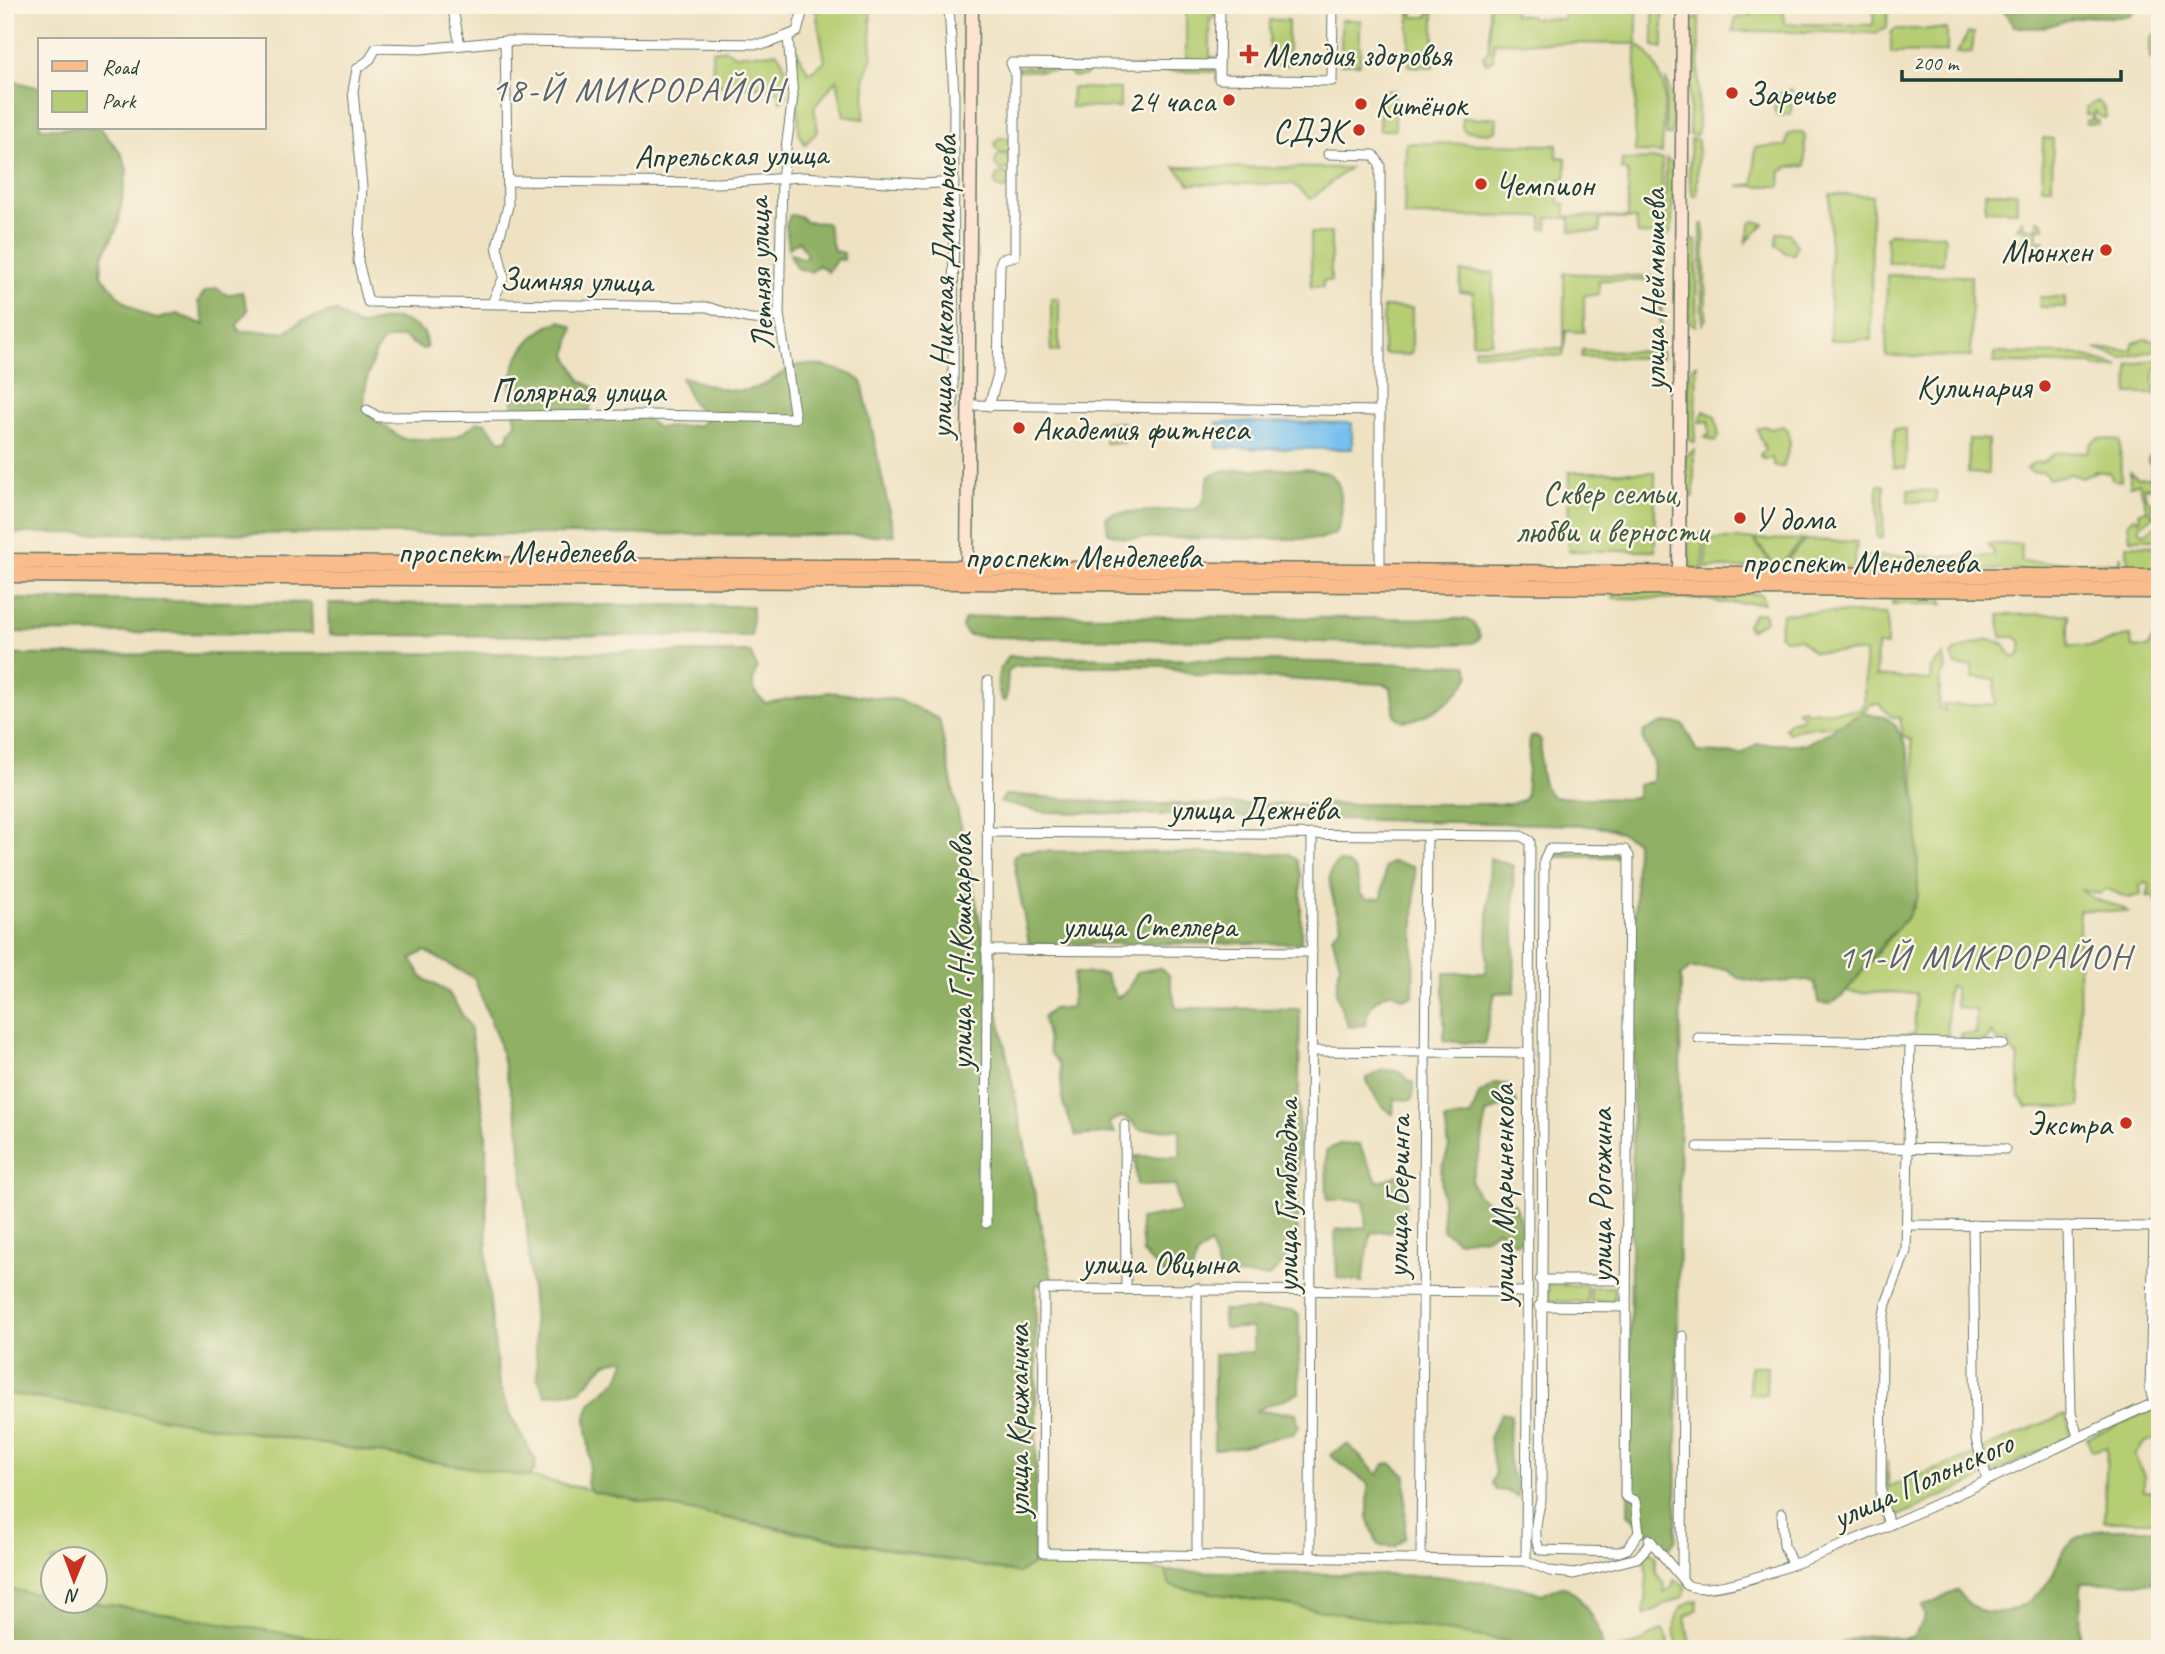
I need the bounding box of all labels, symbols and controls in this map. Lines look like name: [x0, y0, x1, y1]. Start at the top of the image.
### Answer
place label: Мелодия здоровья: [1263, 34, 1453, 76]
legend: [38, 38, 266, 130]
scale bar: [1902, 38, 2121, 82]
marker: Мелодия здоровья: [1241, 46, 1257, 62]
text: 200 m: [1913, 50, 1960, 76]
text: Road: [102, 54, 141, 80]
district label: 18-Й МИКРОРАЙОН: [491, 67, 788, 112]
place label: Заречье: [1746, 73, 1837, 115]
place label: 24 часа: [1127, 80, 1217, 122]
place label: Китёнок: [1375, 84, 1469, 126]
marker: Заречье: [1724, 85, 1740, 101]
text: Park: [102, 88, 137, 114]
marker: 24 часа: [1221, 92, 1237, 108]
marker: Китёнок: [1353, 96, 1369, 112]
place label: СДЭК: [1273, 110, 1352, 152]
marker: СДЭК: [1351, 122, 1367, 138]
street label: Апрельская улица: [634, 132, 830, 178]
street label: улица Николая Дмитриева: [919, 133, 967, 441]
place label: Чемпион: [1495, 164, 1596, 206]
marker: Чемпион: [1473, 176, 1489, 192]
street label: улица Неймышева: [1633, 187, 1675, 393]
street label: Летняя улица: [736, 194, 784, 351]
place label: Мюнхен: [2002, 230, 2094, 272]
marker: Мюнхен: [2098, 242, 2114, 258]
street label: Зимняя улица: [499, 258, 655, 302]
place label: Кулинария: [1917, 366, 2034, 408]
street label: Полярная улица: [491, 370, 668, 412]
marker: Кулинария: [2037, 378, 2053, 394]
place label: Академия фитнеса: [1033, 408, 1252, 450]
marker: Академия фитнеса: [1011, 420, 1027, 436]
park label: Сквер семьи, любви и верности: [1516, 472, 1711, 552]
place label: У дома: [1754, 498, 1836, 540]
marker: У дома: [1732, 510, 1748, 526]
street label: проспект Менделеева: [397, 531, 637, 573]
street label: проспект Менделеева: [964, 536, 1204, 578]
street label: проспект Менделеева: [1741, 541, 1981, 583]
street label: улица Дежнёва: [1167, 788, 1341, 830]
street label: улица Г.Н.Кошкарова: [940, 831, 982, 1073]
street label: улица Стеллера: [1060, 905, 1239, 947]
district label: 11-Й МИКРОРАЙОН: [1838, 934, 2135, 979]
street label: улица Мариненкова: [1482, 1083, 1524, 1308]
street label: улица Гумбольдта: [1266, 1096, 1308, 1295]
place label: Экстра: [2027, 1103, 2115, 1145]
street label: улица Рогожина: [1580, 1106, 1622, 1285]
street label: улица Беринга: [1376, 1113, 1420, 1281]
marker: Экстра: [2118, 1115, 2134, 1131]
street label: улица Овцына: [1080, 1242, 1241, 1284]
street label: улица Крижанича: [997, 1322, 1039, 1520]
street label: улица Полонского: [1824, 1420, 2022, 1539]
north arrow: [38, 1546, 108, 1616]
text: N: [64, 1584, 80, 1608]

